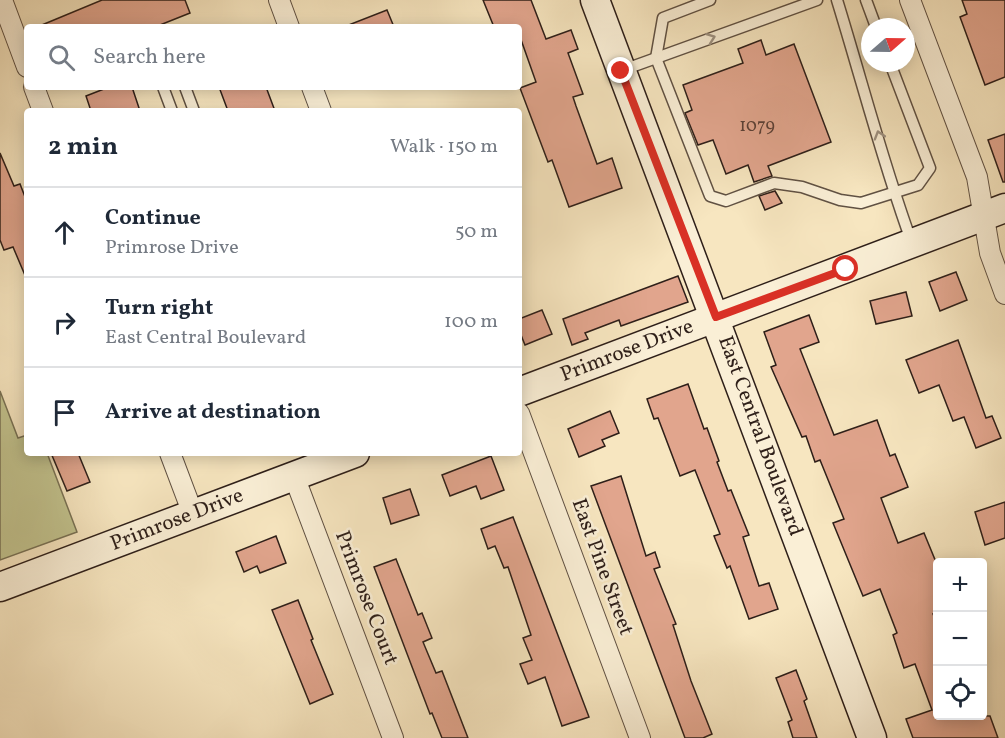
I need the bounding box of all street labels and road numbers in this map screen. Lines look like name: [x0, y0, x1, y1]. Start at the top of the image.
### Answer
street label: Primrose Drive: [556, 312, 698, 390]
street label: East Central Boulevard: [710, 332, 810, 540]
street label: Primrose Drive: [106, 481, 248, 559]
street label: East Pine Street: [564, 494, 640, 640]
street label: Primrose Court: [327, 527, 405, 669]

